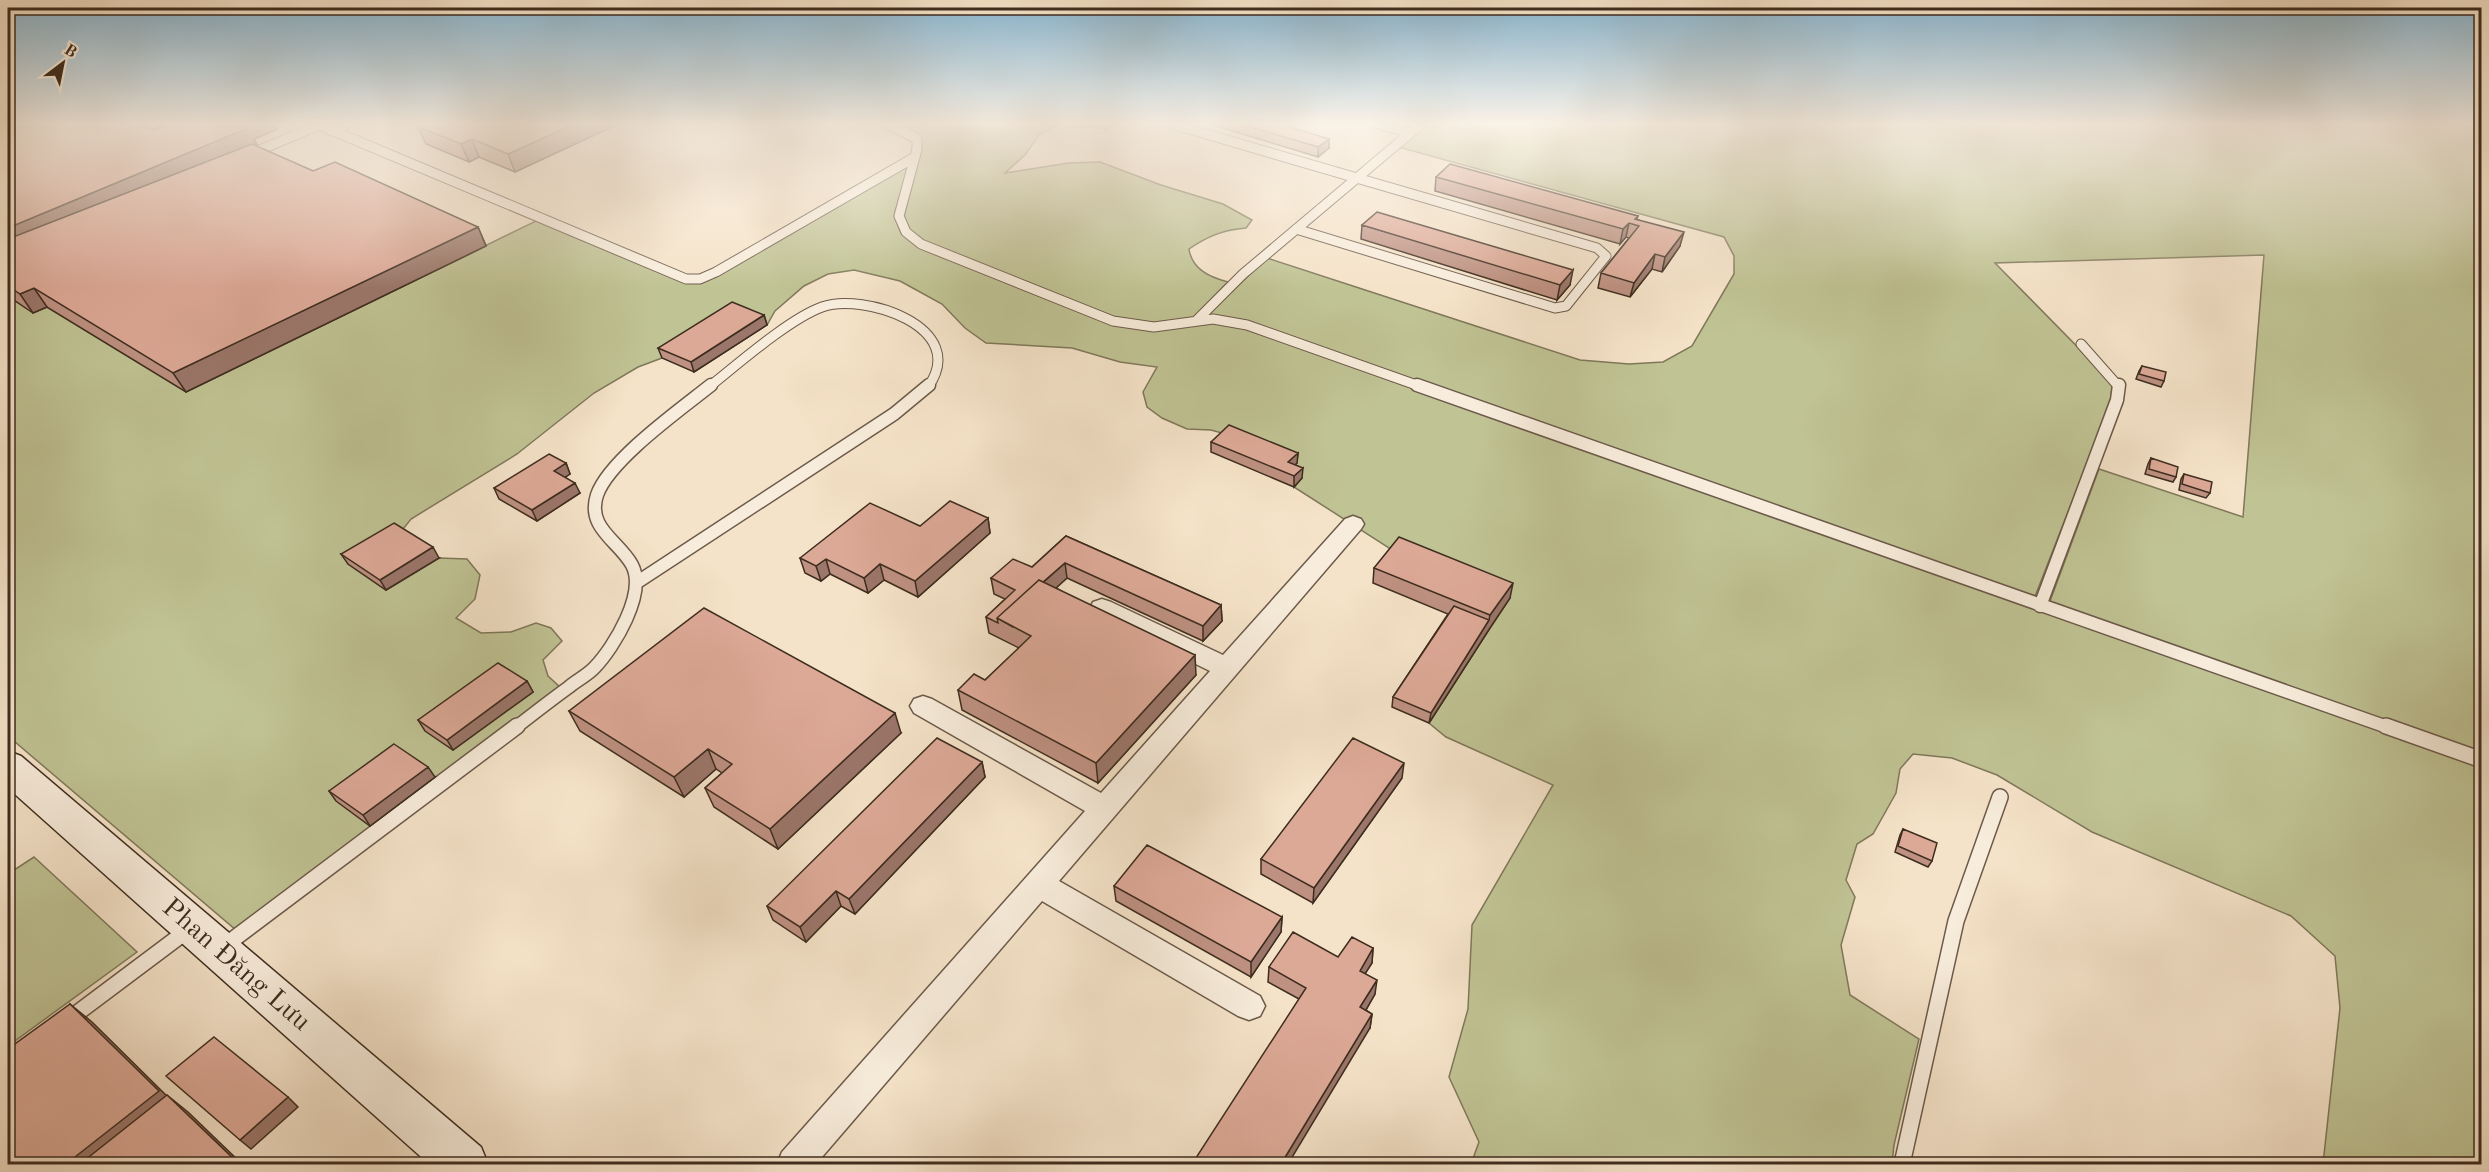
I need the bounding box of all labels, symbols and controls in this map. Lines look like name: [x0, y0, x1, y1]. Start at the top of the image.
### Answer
north arrow: [33, 33, 93, 93]
text: B: [61, 42, 79, 62]
street label: Phan Đăng Lưu: [157, 894, 315, 1036]

